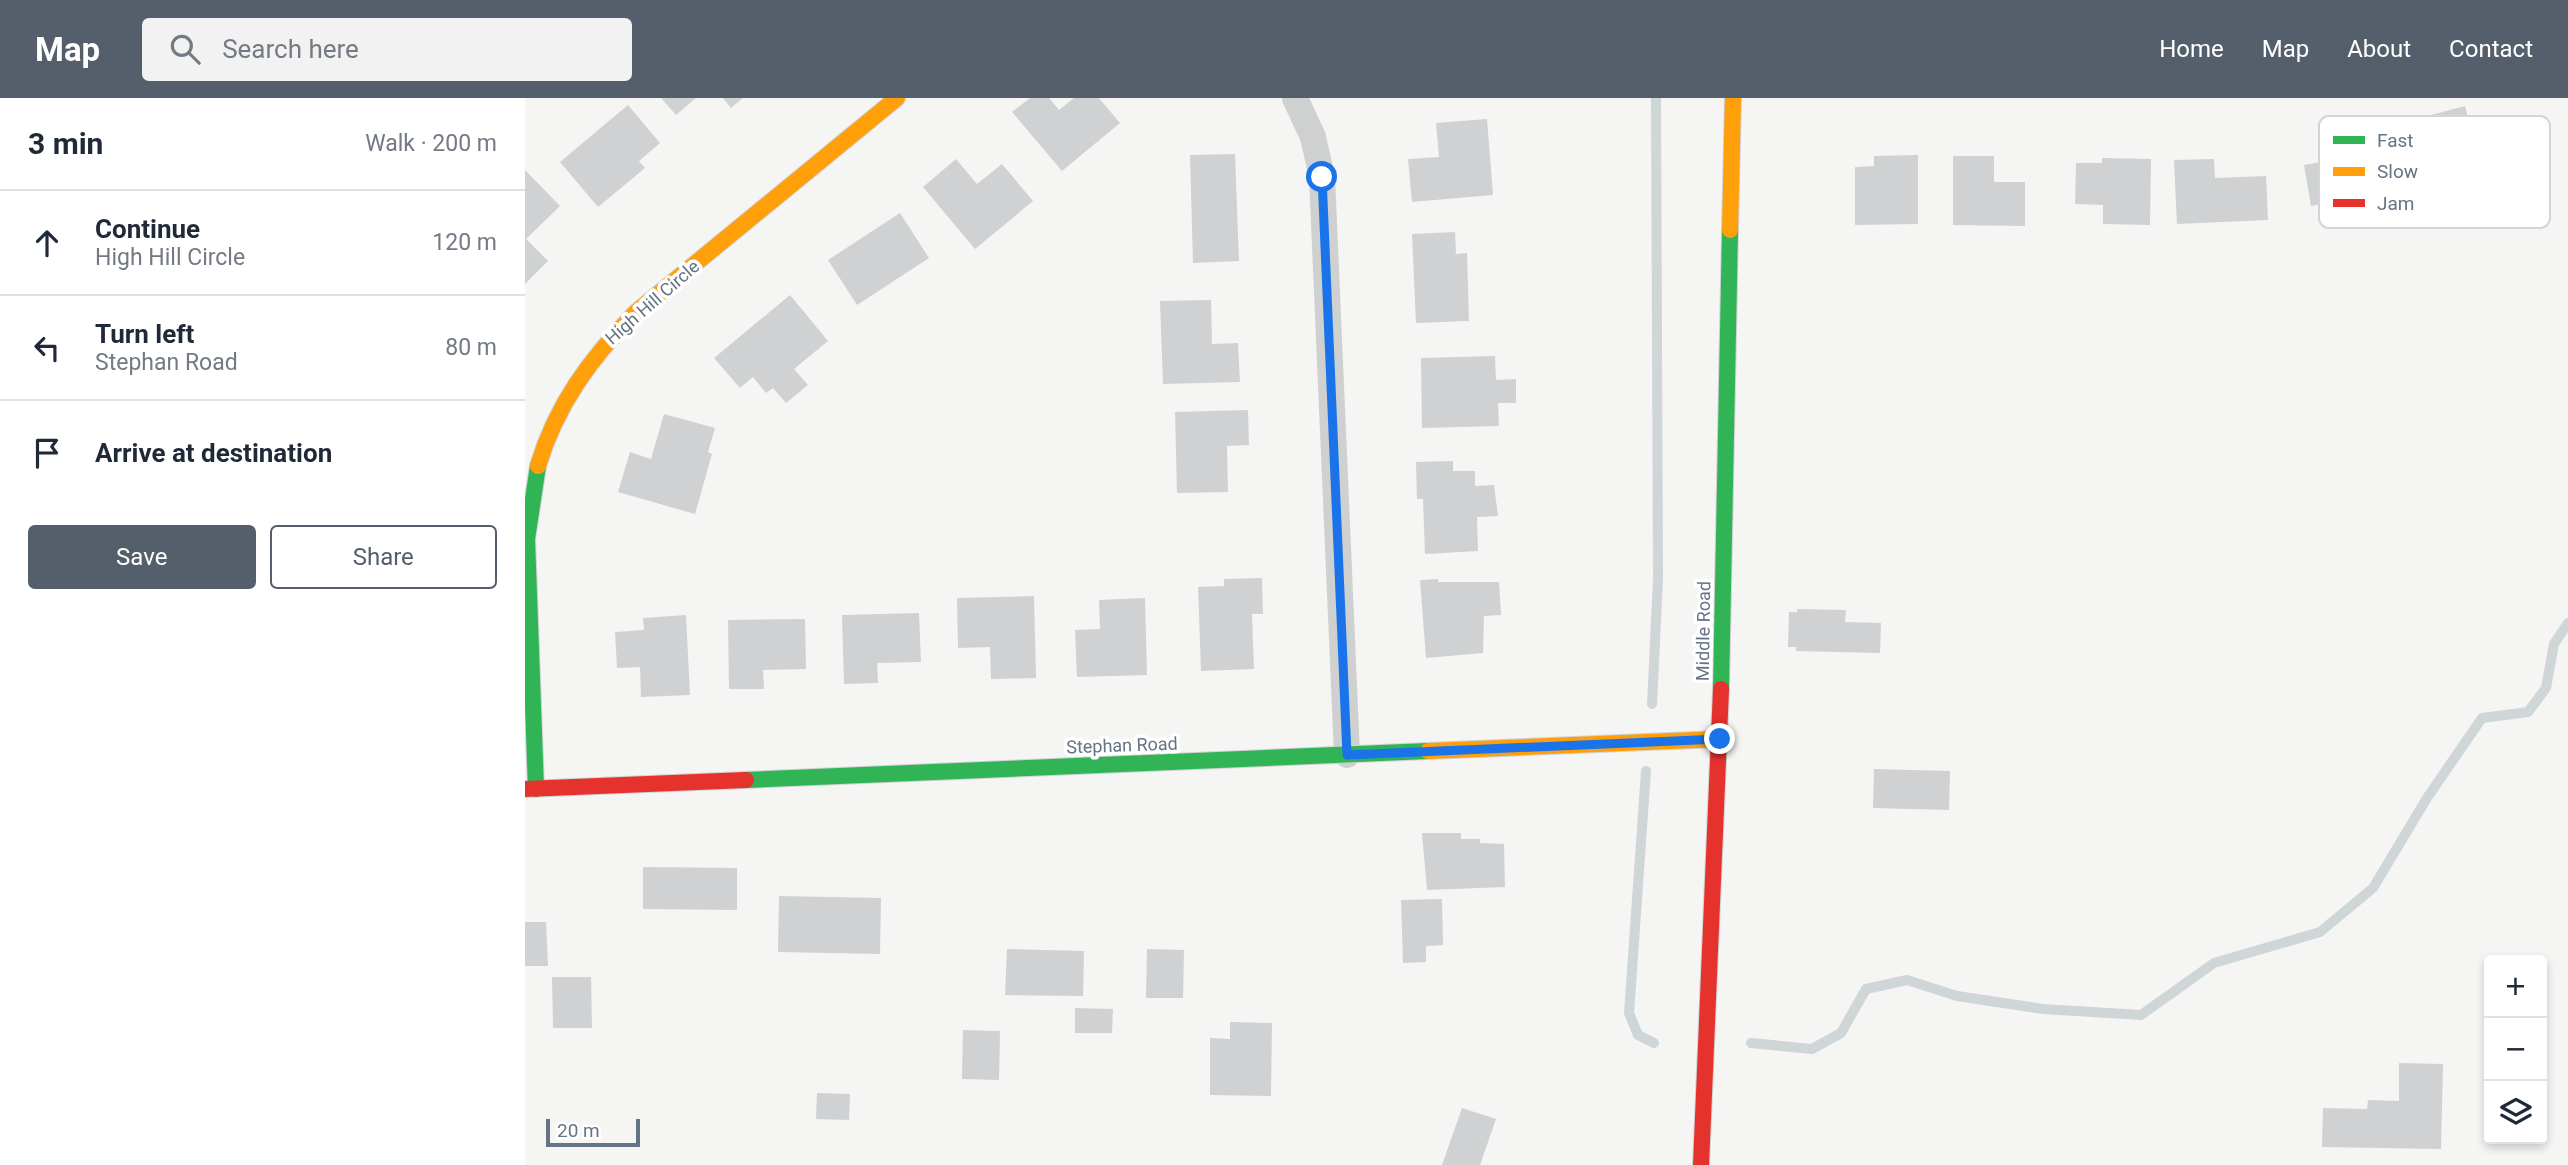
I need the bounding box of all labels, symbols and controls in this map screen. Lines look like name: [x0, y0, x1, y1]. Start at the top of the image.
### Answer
search box: [142, 18, 632, 81]
text: Map: [35, 30, 100, 69]
icon: search: [166, 30, 204, 68]
text: Search here: [222, 34, 359, 64]
text: Home: [2159, 35, 2224, 63]
text: Map: [2262, 35, 2309, 63]
text: About: [2347, 35, 2411, 63]
text: Contact: [2449, 35, 2533, 63]
legend: [2319, 116, 2550, 228]
text: 3 min: [28, 126, 103, 161]
text: Fast: [2377, 129, 2414, 152]
text: Walk · 200 m: [365, 130, 497, 157]
text: Slow: [2377, 160, 2418, 183]
route start: [1306, 161, 1337, 192]
text: Jam: [2377, 192, 2414, 215]
text: Continue: [95, 214, 200, 244]
icon: ahead: [28, 224, 66, 262]
text: 120 m: [432, 229, 497, 256]
text: High Hill Circle: [95, 244, 245, 271]
street label: High Hill Circle: [601, 256, 703, 348]
text: Turn left: [95, 319, 194, 349]
icon: left: [28, 329, 66, 367]
text: 80 m: [445, 334, 497, 361]
text: Stephan Road: [95, 349, 238, 376]
icon: arrive: [28, 434, 66, 472]
text: Arrive at destination: [95, 438, 332, 468]
button: Save: [28, 525, 256, 589]
button: Share: [270, 525, 497, 589]
street label: Middle Road: [1692, 581, 1714, 681]
route end: [1704, 723, 1735, 754]
street label: Stephan Road: [1066, 733, 1178, 757]
map controls: [2484, 955, 2547, 1144]
button: +: [2484, 955, 2547, 1018]
button: −: [2484, 1018, 2547, 1081]
button: layers: [2484, 1081, 2547, 1144]
scale bar: [546, 1116, 641, 1148]
text: 20 m: [557, 1119, 600, 1142]

